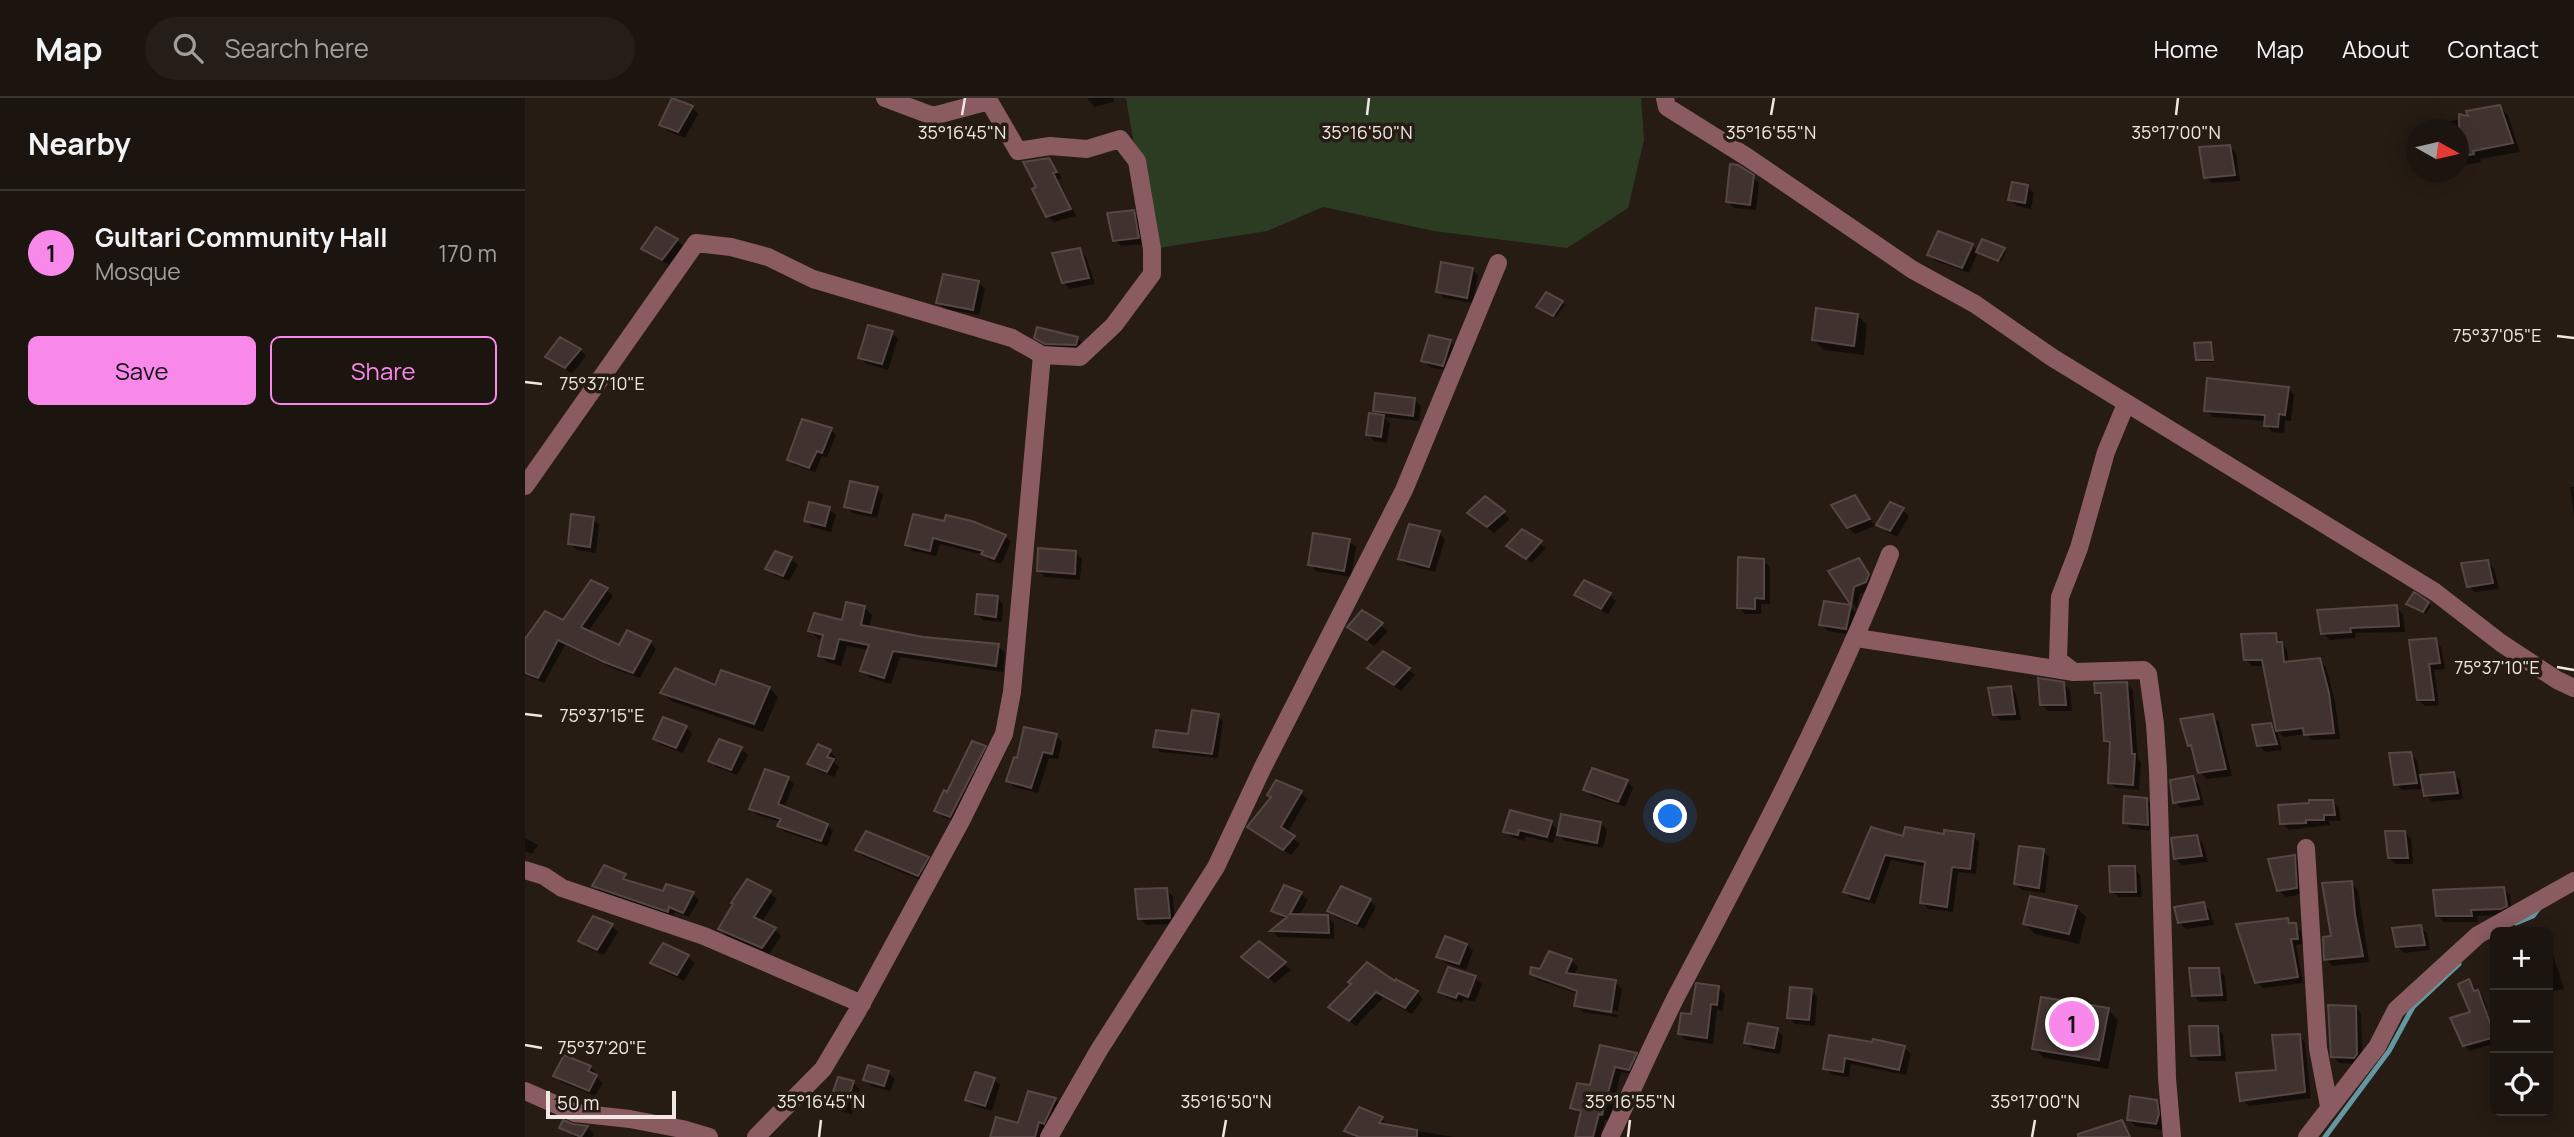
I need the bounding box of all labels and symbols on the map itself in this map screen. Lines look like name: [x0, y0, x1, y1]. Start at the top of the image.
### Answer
north arrow: [2406, 119, 2469, 182]
text: 35°16'45"N: [918, 120, 1006, 144]
text: 35°16'50"N: [1321, 120, 1413, 144]
text: 35°16'55"N: [1726, 120, 1816, 144]
text: 35°17'00"N: [2131, 120, 2221, 144]
text: 75°37'05"E: [2452, 323, 2542, 347]
text: 75°37'10"E: [559, 371, 645, 395]
text: 75°37'10"E: [2454, 655, 2540, 679]
text: 75°37'15"E: [559, 703, 645, 727]
your location: [1653, 799, 1687, 833]
pin: 1: [2049, 998, 2095, 1050]
text: 75°37'20"E: [558, 1035, 646, 1059]
scale bar: [546, 1088, 675, 1120]
text: 35°16'45"N: [777, 1089, 865, 1113]
text: 35°16'50"N: [1180, 1089, 1272, 1113]
text: 35°16'55"N: [1585, 1089, 1675, 1113]
text: 35°17'00"N: [1990, 1089, 2080, 1113]

